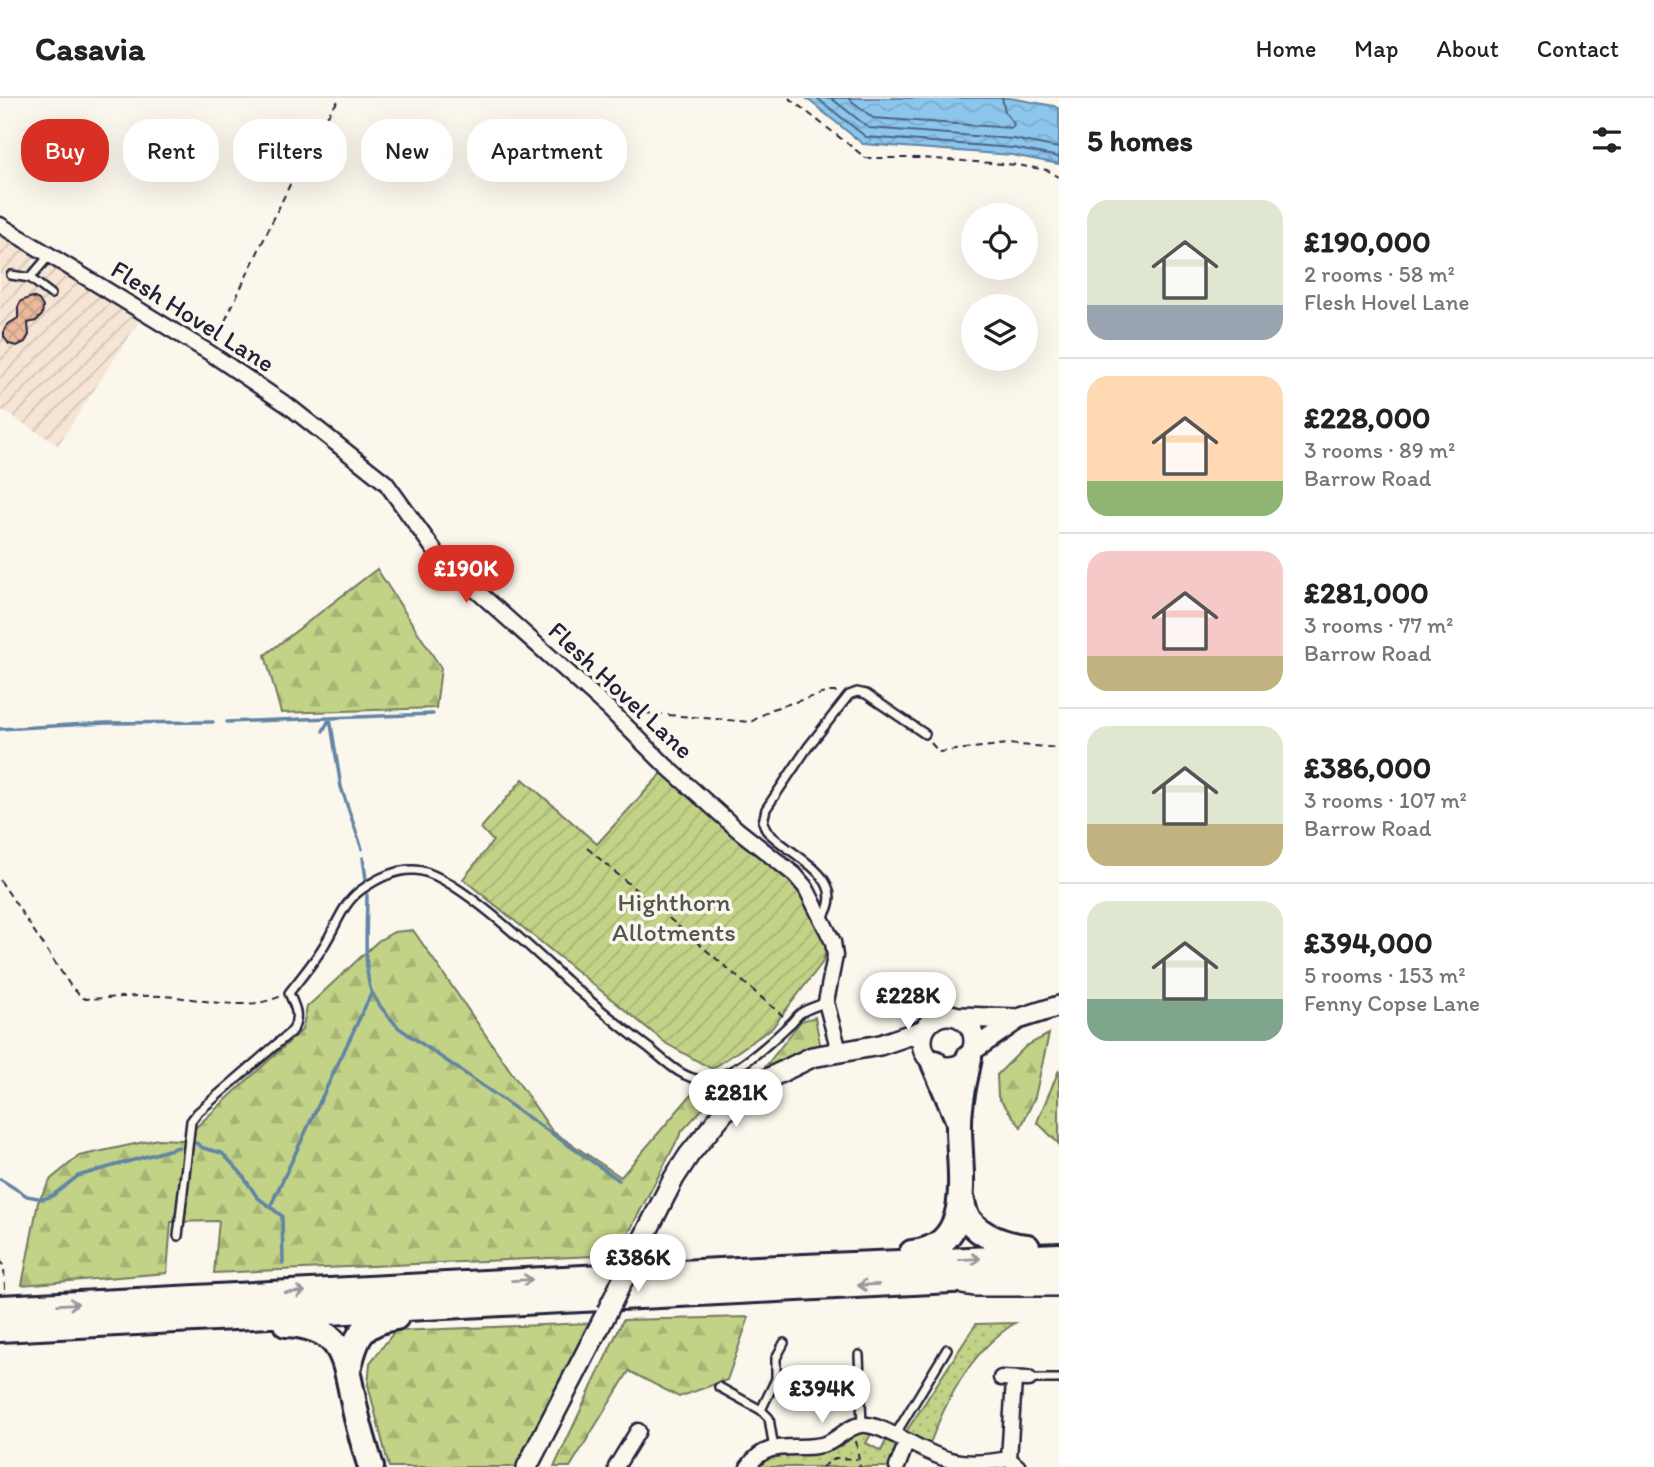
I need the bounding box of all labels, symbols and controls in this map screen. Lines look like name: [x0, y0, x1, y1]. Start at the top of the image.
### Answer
text: Casavia: [35, 29, 145, 68]
text: Home: [1256, 34, 1316, 63]
text: Map: [1354, 34, 1398, 63]
text: About: [1436, 34, 1499, 63]
text: Contact: [1537, 34, 1619, 63]
chip: Buy: [21, 119, 109, 182]
chip: Rent: [123, 119, 219, 182]
chip: Filters: [233, 119, 347, 182]
chip: New: [361, 119, 453, 182]
chip: Apartment: [467, 119, 627, 182]
icon: filters: [1588, 121, 1626, 159]
text: 5 homes: [1087, 122, 1193, 159]
map controls: [961, 203, 1038, 371]
button: locate: [961, 203, 1038, 280]
text: £190,000: [1304, 223, 1431, 260]
icon: home: [1143, 228, 1227, 312]
street label: Flesh Hovel Lane: [105, 253, 281, 379]
text: 2 rooms · 58 m²: [1304, 260, 1455, 288]
text: Flesh Hovel Lane: [1304, 288, 1470, 316]
button: layers: [961, 294, 1038, 371]
text: £228,000: [1304, 399, 1431, 436]
icon: home: [1143, 404, 1227, 488]
text: 3 rooms · 89 m²: [1304, 436, 1455, 464]
text: Barrow Road: [1304, 464, 1431, 492]
pin: £190K: [417, 546, 515, 605]
text: £190K: [434, 554, 498, 582]
text: £281,000: [1304, 574, 1429, 611]
icon: home: [1143, 579, 1227, 663]
text: 3 rooms · 77 m²: [1304, 611, 1454, 639]
street label: Flesh Hovel Lane: [542, 614, 700, 766]
text: Barrow Road: [1304, 639, 1431, 667]
text: £386,000: [1304, 749, 1431, 786]
icon: home: [1143, 754, 1227, 838]
text: 3 rooms · 107 m²: [1304, 786, 1467, 814]
text: Barrow Road: [1304, 814, 1431, 842]
park label: Highthorn Allotments: [612, 886, 736, 948]
text: £394,000: [1304, 924, 1433, 961]
icon: home: [1143, 929, 1227, 1013]
text: 5 rooms · 153 m²: [1304, 961, 1466, 989]
pin: £228K: [859, 972, 957, 1032]
text: £228K: [876, 981, 940, 1009]
text: Fenny Copse Lane: [1304, 989, 1480, 1017]
pin: £281K: [687, 1070, 785, 1129]
text: £281K: [705, 1078, 767, 1106]
pin: £386K: [589, 1234, 687, 1294]
text: £386K: [606, 1243, 670, 1271]
one-way arrow: [958, 1252, 981, 1265]
one-way arrow: [511, 1274, 534, 1287]
one-way arrow: [857, 1278, 880, 1291]
one-way arrow: [284, 1285, 306, 1298]
one-way arrow: [56, 1298, 79, 1311]
pin: £394K: [773, 1366, 871, 1425]
text: £394K: [789, 1374, 855, 1402]

